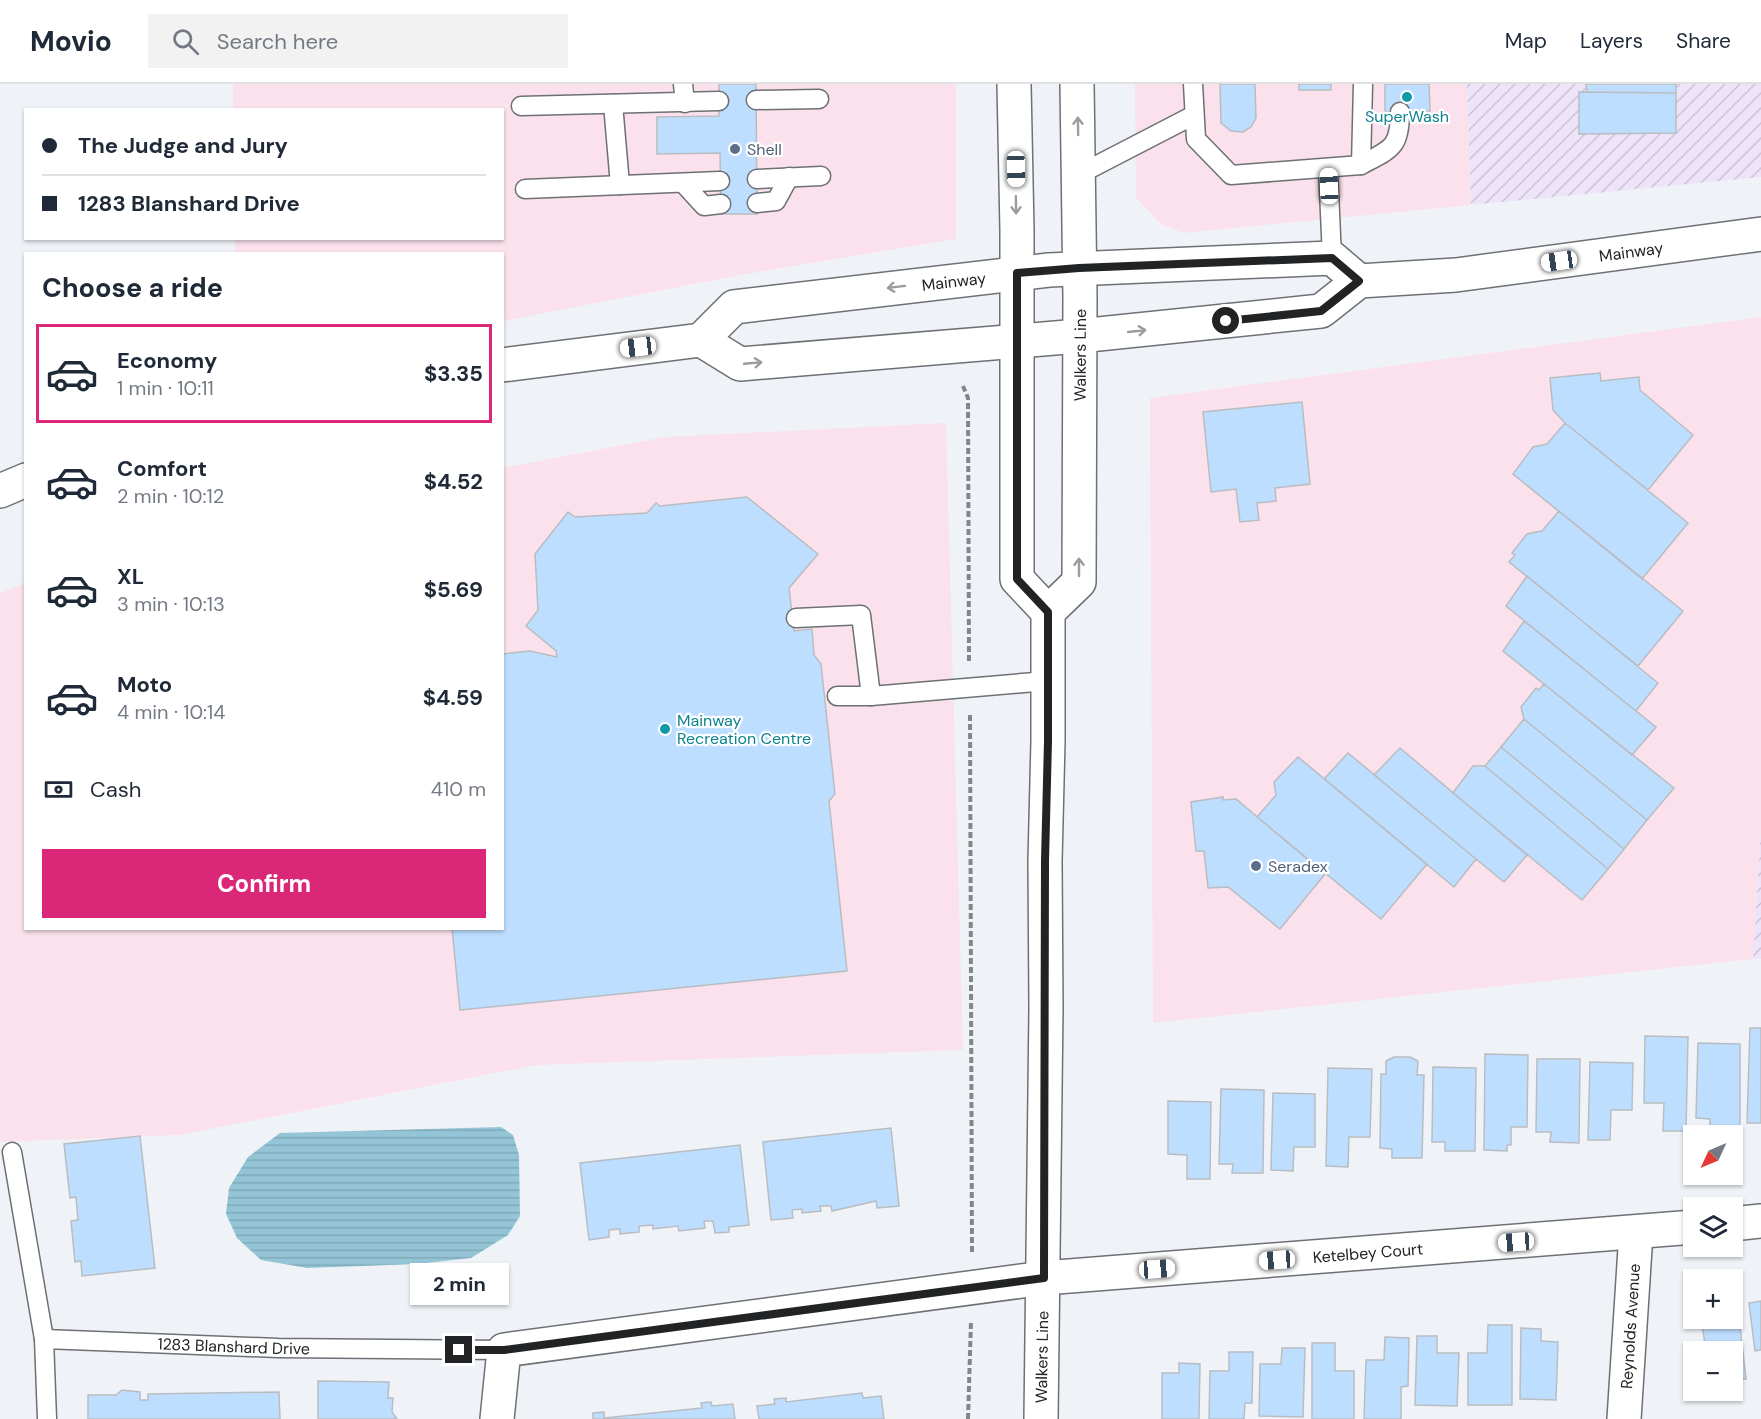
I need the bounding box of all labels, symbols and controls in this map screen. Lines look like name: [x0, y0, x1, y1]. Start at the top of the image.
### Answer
search box: [148, 14, 568, 68]
text: Movio: [30, 23, 112, 60]
icon: search: [169, 25, 202, 58]
text: Search here: [217, 27, 338, 56]
text: Map: [1505, 27, 1547, 55]
text: Layers: [1580, 27, 1643, 55]
text: Share: [1676, 27, 1731, 55]
marker: SuperWash: [1400, 90, 1414, 104]
place label: SuperWash: [1365, 106, 1449, 127]
one-way arrow: [1072, 116, 1084, 136]
text: The Judge and Jury: [78, 131, 288, 160]
place label: Shell: [747, 139, 782, 160]
marker: Shell: [728, 142, 742, 156]
car: [1007, 151, 1025, 187]
car: [1319, 168, 1339, 204]
text: 1283 Blanshard Drive: [78, 189, 300, 218]
one-way arrow: [1010, 195, 1022, 215]
street label: Mainway: [1598, 237, 1664, 266]
car: [1540, 250, 1578, 272]
street label: Mainway: [921, 267, 987, 295]
text: Choose a ride: [42, 270, 223, 305]
one-way arrow: [886, 282, 906, 293]
route start: [1212, 307, 1239, 334]
street label: Walkers Line: [1069, 309, 1090, 401]
one-way arrow: [1126, 325, 1146, 336]
car: [619, 336, 657, 358]
text: Economy: [117, 346, 217, 375]
icon: car: [45, 347, 99, 401]
one-way arrow: [742, 357, 762, 368]
text: $3.35: [424, 359, 483, 388]
text: 1 min · 10:11: [117, 375, 214, 401]
text: Comfort: [117, 454, 207, 483]
icon: car: [45, 455, 99, 509]
text: $4.52: [424, 467, 483, 496]
text: 2 min · 10:12: [117, 483, 224, 509]
one-way arrow: [1073, 558, 1085, 578]
text: XL: [117, 562, 144, 591]
icon: car: [45, 563, 99, 617]
text: $5.69: [424, 575, 483, 604]
text: 3 min · 10:13: [117, 591, 225, 617]
text: Moto: [117, 670, 172, 699]
icon: car: [45, 671, 99, 725]
text: $4.59: [423, 683, 483, 712]
text: 4 min · 10:14: [117, 699, 226, 725]
place label: Mainway Recreation Centre: [677, 710, 811, 749]
marker: Mainway Recreation Centre: [658, 722, 672, 736]
icon: cash: [42, 773, 75, 806]
text: Cash: [90, 775, 141, 804]
text: 410 m: [431, 776, 486, 802]
button: Confirm: [42, 849, 486, 918]
place label: Seradex: [1268, 856, 1328, 877]
marker: Seradex: [1249, 859, 1263, 873]
north arrow: [1683, 1125, 1743, 1185]
map controls: [1683, 1125, 1743, 1401]
button: layers: [1683, 1197, 1743, 1257]
car: [1497, 1232, 1535, 1252]
street label: Ketelbey Court: [1312, 1238, 1424, 1267]
car: [1258, 1250, 1296, 1270]
car: [1138, 1259, 1176, 1279]
callout: 2 min: [410, 1263, 508, 1305]
street label: Reynolds Avenue: [1615, 1263, 1645, 1390]
button: +: [1683, 1269, 1743, 1329]
text: 2 min: [433, 1271, 486, 1297]
street label: Walkers Line: [1031, 1311, 1053, 1403]
street label: 1283 Blanshard Drive: [157, 1333, 310, 1359]
route end: [445, 1336, 472, 1363]
button: −: [1683, 1341, 1743, 1401]

